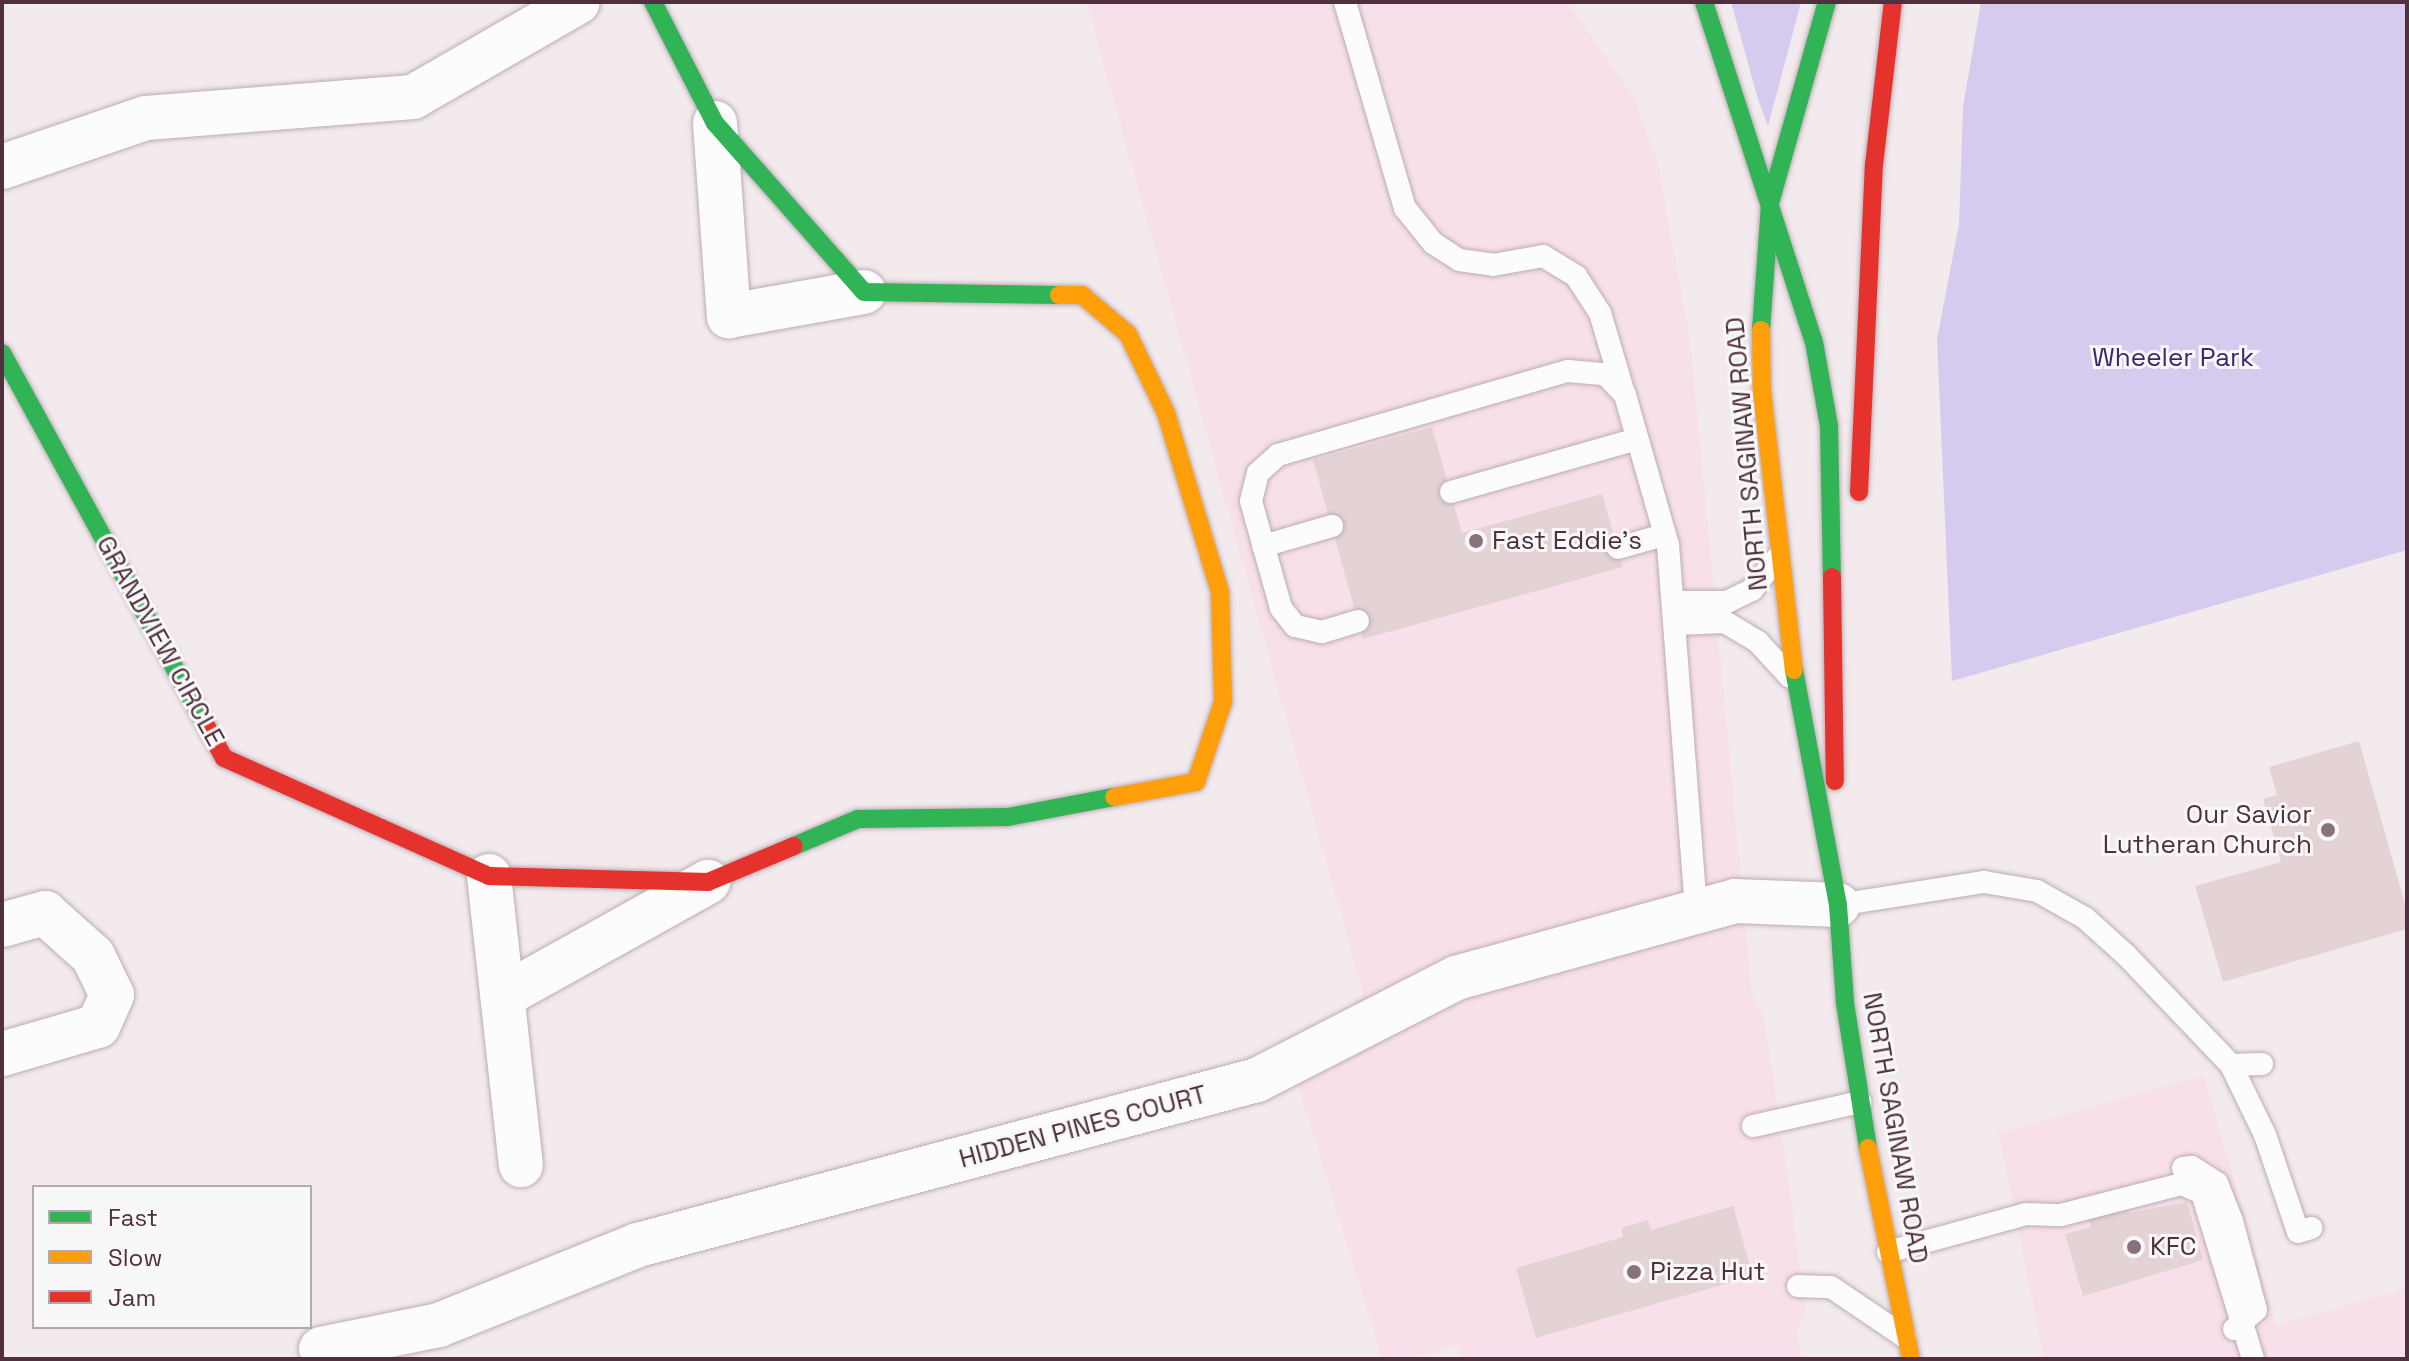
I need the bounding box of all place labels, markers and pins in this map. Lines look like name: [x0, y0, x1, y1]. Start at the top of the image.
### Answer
place label: Fast Eddie's: [1492, 525, 1642, 557]
marker: Fast Eddie's: [1467, 532, 1485, 550]
place label: Our Savior Lutheran Church: [2103, 799, 2312, 860]
marker: Our Savior Lutheran Church: [2319, 821, 2337, 839]
place label: KFC: [2150, 1231, 2196, 1263]
marker: KFC: [2125, 1238, 2143, 1256]
place label: Pizza Hut: [1650, 1256, 1766, 1288]
marker: Pizza Hut: [1625, 1263, 1643, 1281]

